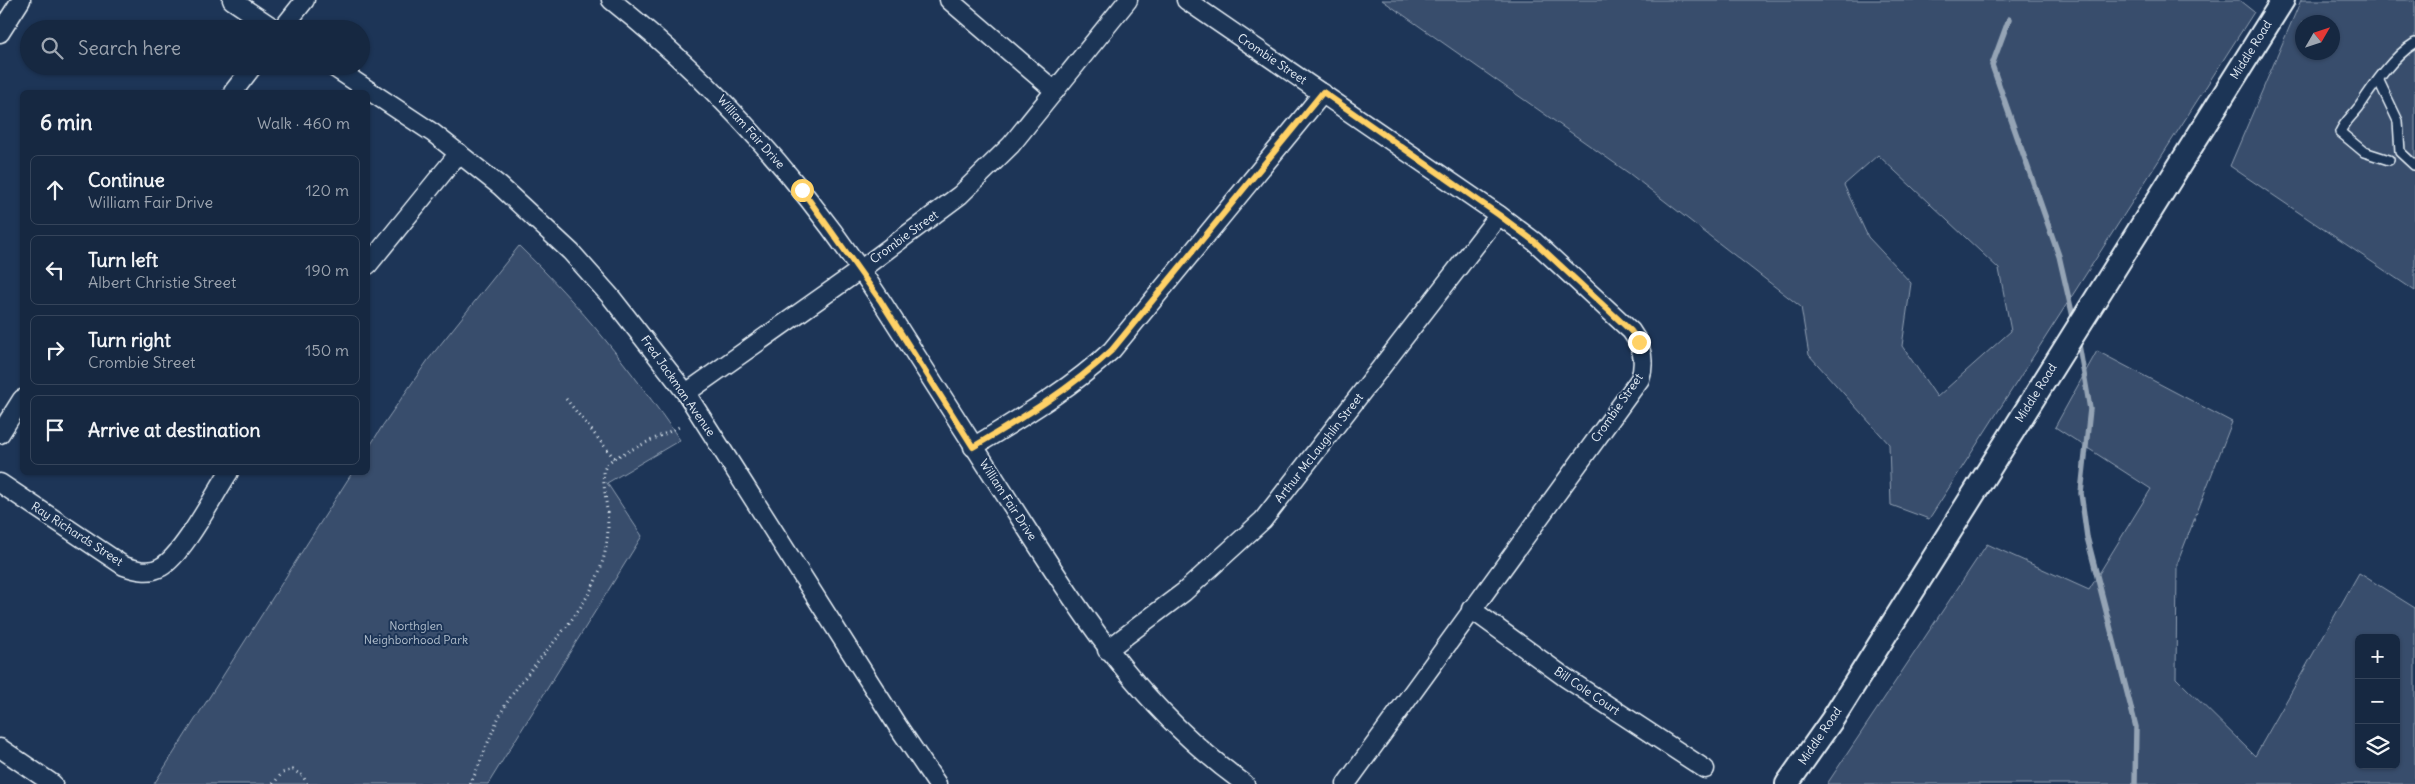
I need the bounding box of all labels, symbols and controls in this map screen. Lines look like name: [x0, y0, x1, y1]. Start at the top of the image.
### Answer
north arrow: [2295, 15, 2340, 60]
street label: Middle Road: [2227, 18, 2275, 82]
search box: [20, 20, 370, 75]
street label: Crombie Street: [1235, 30, 1310, 87]
icon: search: [38, 34, 66, 62]
text: Search here: [78, 36, 181, 60]
street label: William Fair Drive: [714, 92, 788, 172]
text: 6 min: [40, 109, 92, 136]
text: Walk · 460 m: [257, 113, 350, 133]
text: Continue: [88, 168, 165, 192]
icon: ahead: [41, 176, 69, 204]
route start: [791, 179, 814, 202]
text: 120 m: [306, 180, 349, 200]
text: William Fair Drive: [88, 192, 213, 212]
street label: Crombie Street: [867, 207, 941, 266]
text: Turn left: [88, 248, 158, 272]
icon: left: [41, 256, 69, 284]
text: 190 m: [305, 260, 349, 280]
text: Albert Christie Street: [88, 272, 236, 292]
text: Turn right: [88, 328, 171, 352]
route end: [1628, 331, 1651, 354]
street label: Fred Jackman Avenue: [638, 332, 719, 439]
icon: right: [41, 336, 69, 364]
text: 150 m: [305, 340, 349, 360]
text: Crombie Street: [88, 352, 195, 372]
street label: Middle Road: [2012, 361, 2060, 425]
street label: Crombie Street: [1587, 370, 1646, 445]
street label: Arthur McLaughlin Street: [1271, 390, 1366, 506]
icon: arrive: [41, 416, 69, 444]
text: Arrive at destination: [88, 418, 261, 442]
street label: William Fair Drive: [977, 456, 1040, 543]
street label: Ray Richards Street: [29, 498, 126, 569]
park label: Northglen Neighborhood Park: [364, 618, 468, 647]
map controls: [2355, 634, 2400, 769]
button: +: [2355, 634, 2400, 679]
street label: Bill Cole Court: [1552, 663, 1623, 718]
button: −: [2355, 679, 2400, 724]
street label: Middle Road: [1795, 704, 1844, 768]
button: layers: [2355, 724, 2400, 769]

